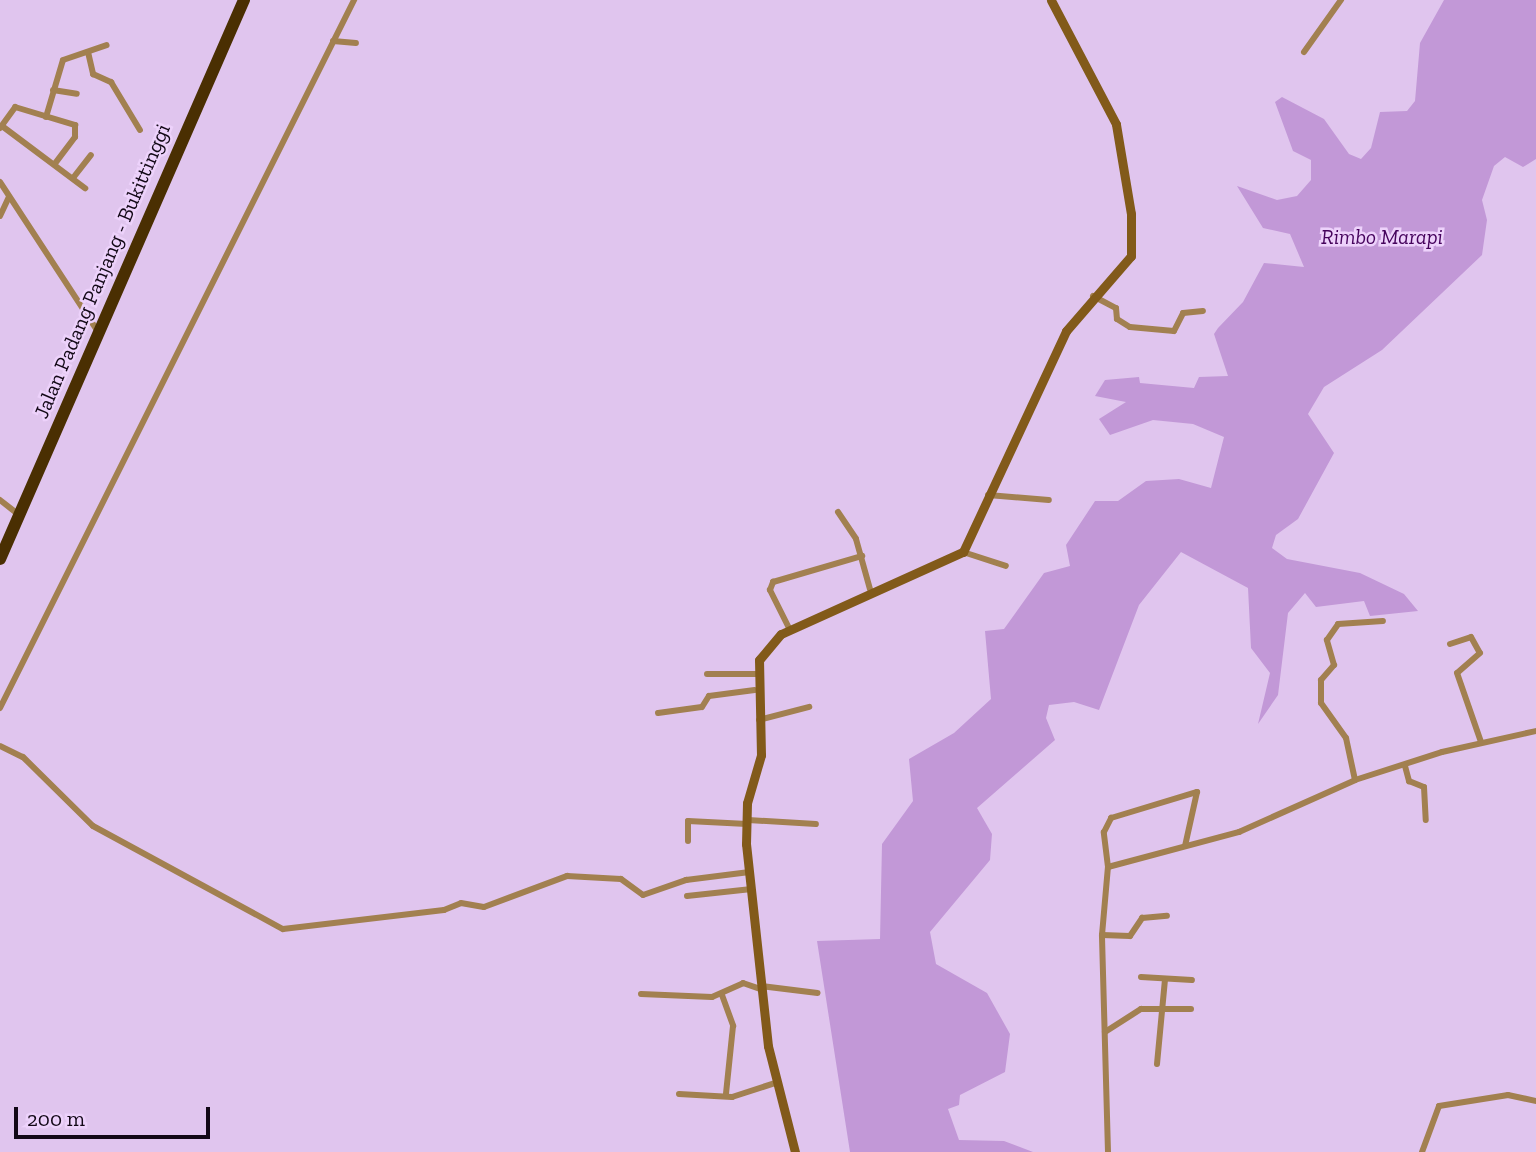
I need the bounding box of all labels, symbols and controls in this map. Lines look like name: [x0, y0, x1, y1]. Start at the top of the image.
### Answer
street label: Jalan Padang Panjang - Bukittinggi: [28, 120, 176, 422]
park label: Rimbo Marapi: [1321, 224, 1443, 250]
scale bar: [18, 1092, 214, 1136]
text: 200 m: [27, 1106, 85, 1131]

